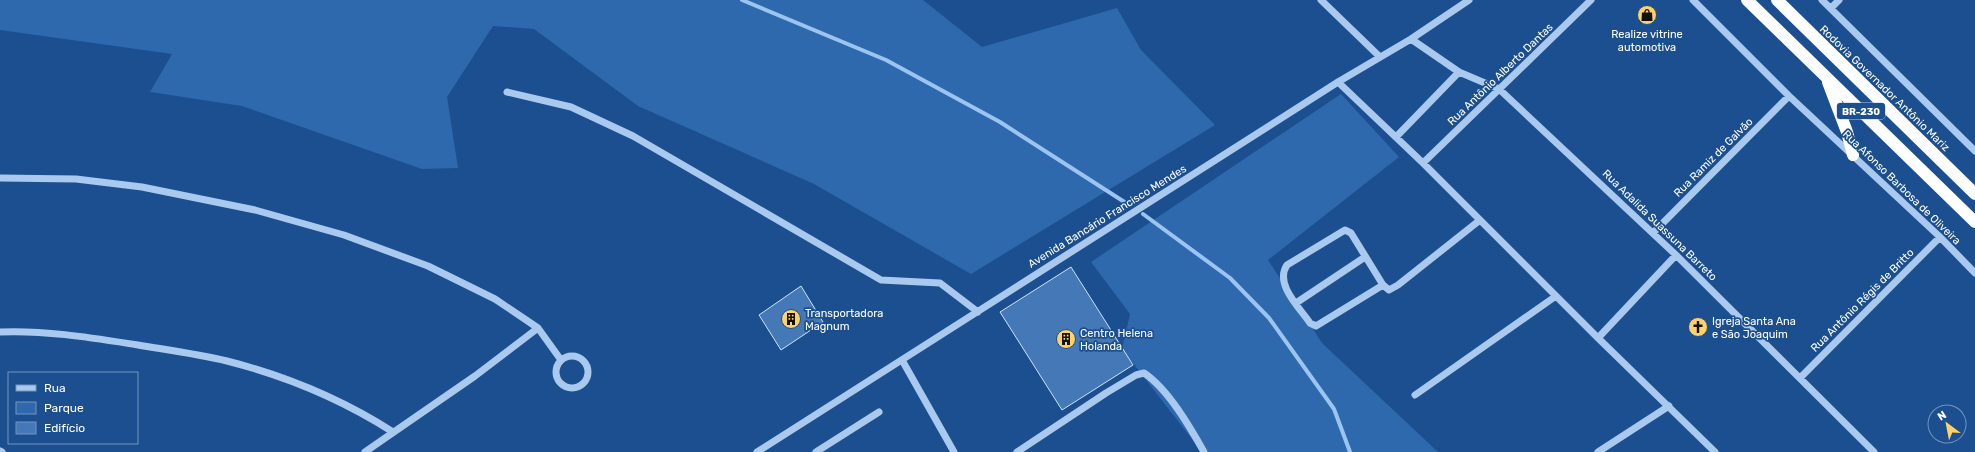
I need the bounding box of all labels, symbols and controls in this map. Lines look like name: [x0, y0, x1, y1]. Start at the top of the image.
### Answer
shop icon: Realize vitrine automotiva: [1636, 4, 1658, 26]
street label: Rua Antônio Alberto Dantas: [1445, 20, 1556, 128]
street label: Rodovia Governador Antônio Mariz: [1817, 23, 1953, 154]
place label: Realize vitrine automotiva: [1611, 28, 1683, 54]
road number: BR-230: [1837, 103, 1885, 119]
street label: Rua Ramiz de Galvão: [1671, 115, 1756, 200]
street label: Rua Afonso Barbosa de Oliveira: [1840, 127, 1963, 247]
street label: Avenida Bancário Francisco Mendes: [1026, 162, 1189, 271]
street label: Rua Adalida Suassuna Barreto: [1600, 167, 1720, 284]
street label: Rua Antônio Régis de Britto: [1808, 246, 1917, 355]
place label: Transportadora Magnum: [805, 307, 883, 333]
building icon: Transportadora Magnum: [780, 308, 802, 330]
place label: Igreja Santa Ana e São Joaquim: [1712, 315, 1796, 341]
church icon: Igreja Santa Ana e São Joaquim: [1687, 316, 1709, 338]
place label: Centro Helena Holanda: [1080, 327, 1153, 353]
building icon: Centro Helena Holanda: [1055, 328, 1077, 350]
legend: [8, 372, 138, 444]
text: Rua: [44, 381, 66, 395]
text: Parque: [44, 401, 84, 415]
north arrow: [1927, 404, 1967, 444]
text: N: [1935, 408, 1949, 424]
text: Edifício: [44, 421, 85, 435]

